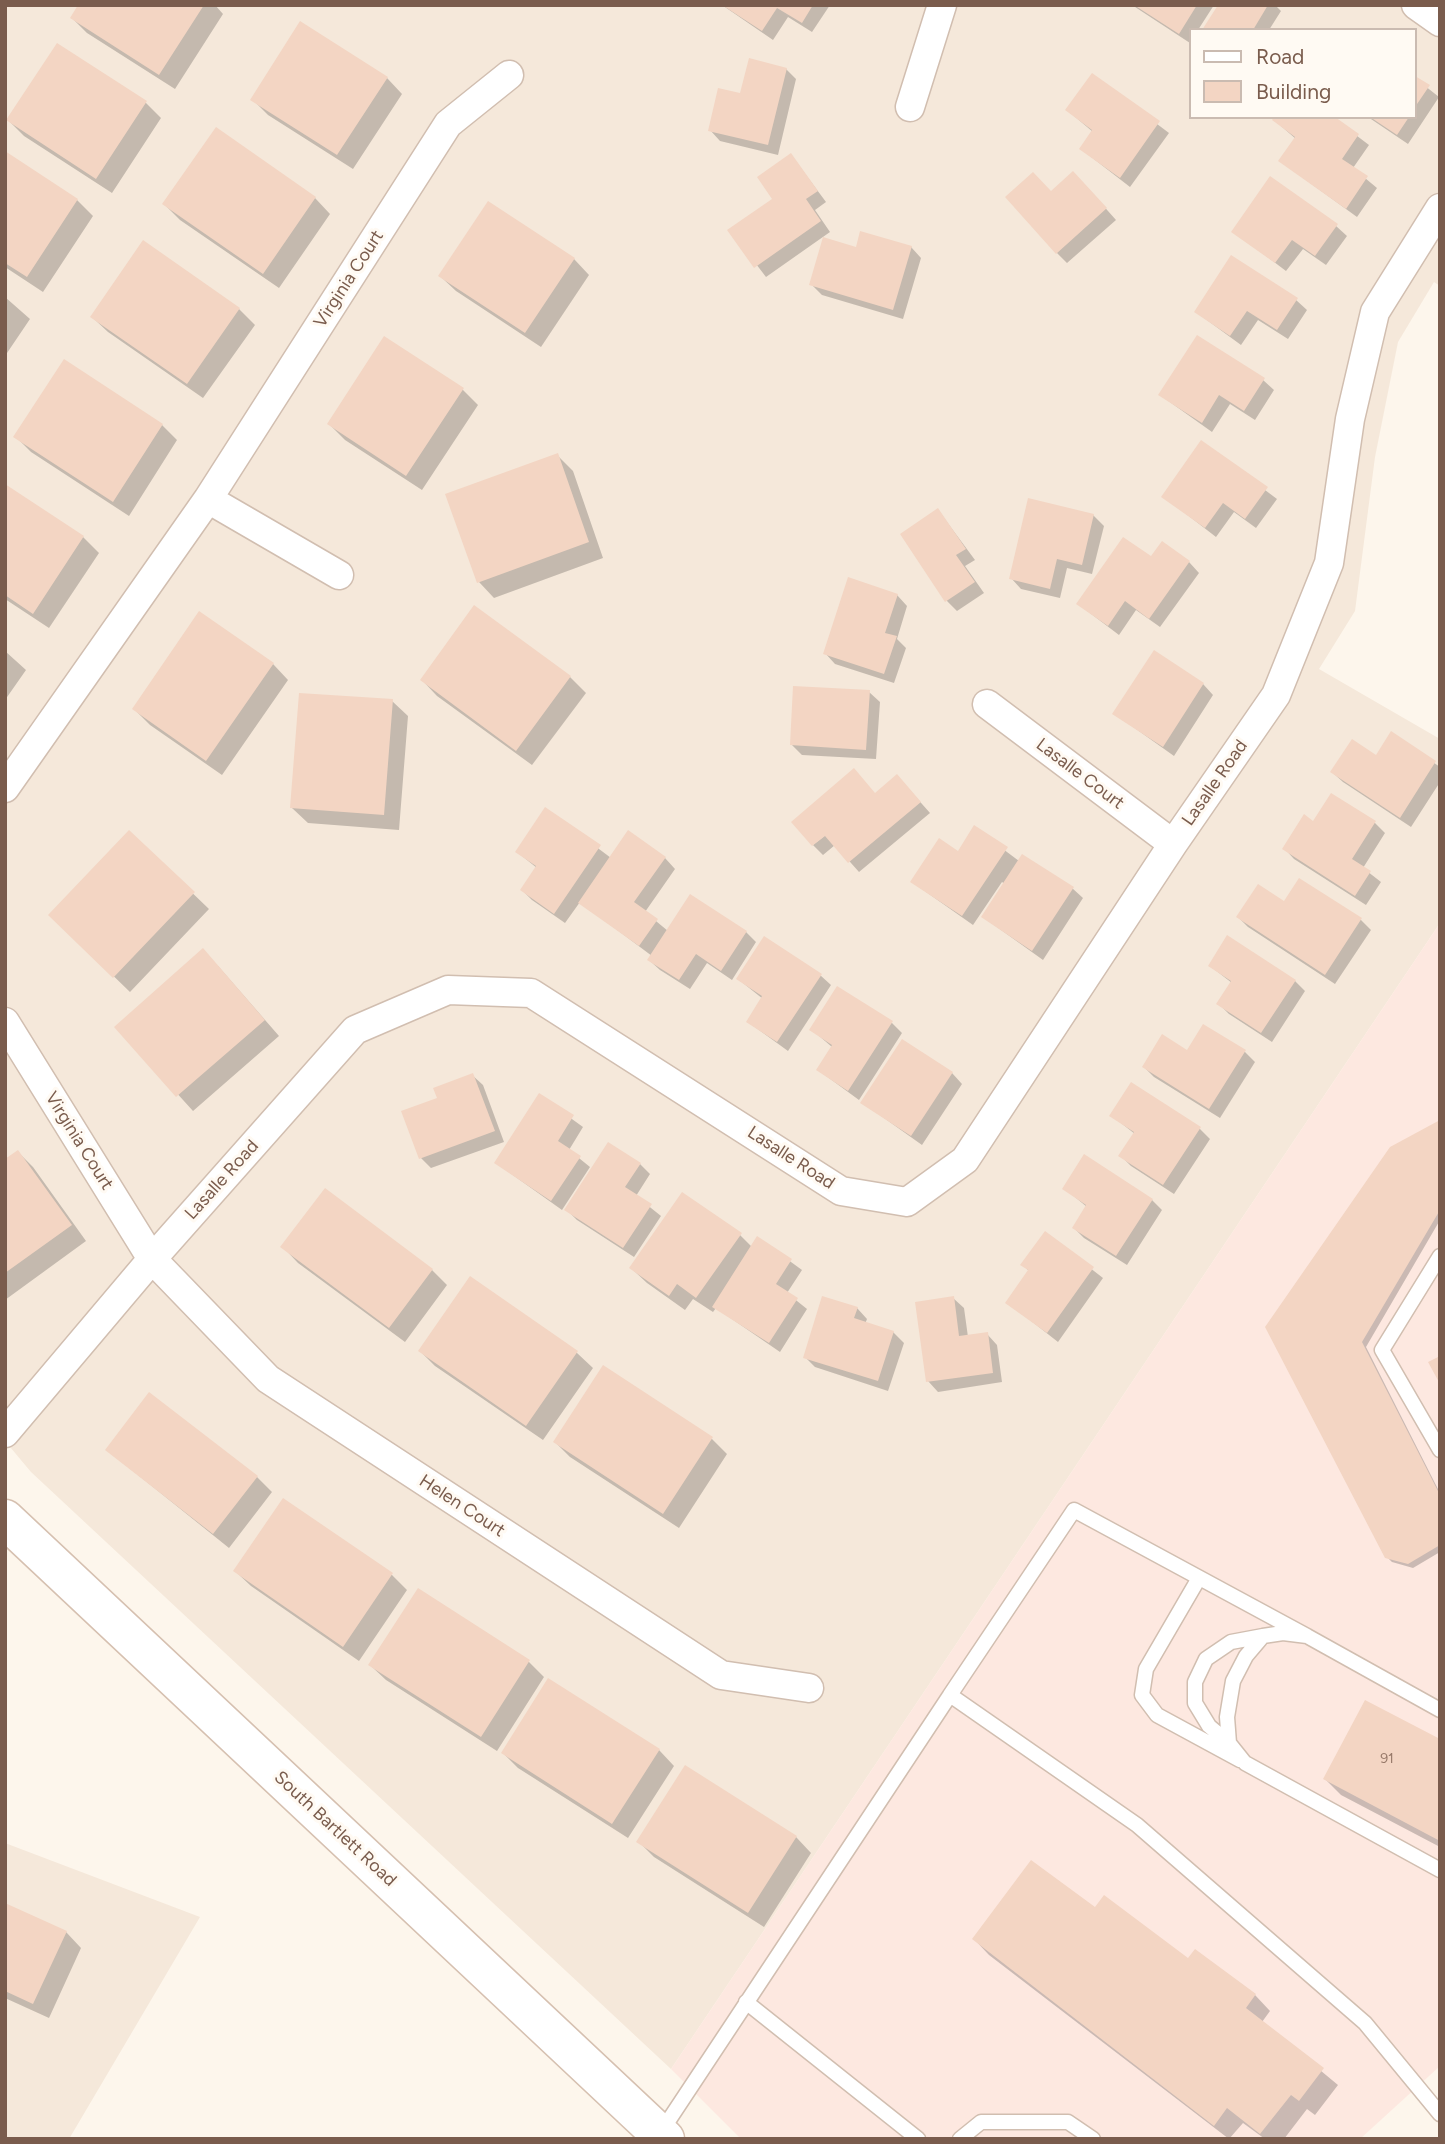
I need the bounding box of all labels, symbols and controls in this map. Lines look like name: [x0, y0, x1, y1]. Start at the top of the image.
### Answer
legend: [1190, 28, 1417, 119]
text: Road: [1256, 44, 1304, 69]
text: Building: [1256, 79, 1331, 104]
street label: Virginia Court: [310, 226, 388, 332]
street label: Lasalle Court: [1032, 734, 1128, 814]
street label: Lasalle Road: [1178, 736, 1252, 830]
street label: Virginia Court: [40, 1088, 118, 1194]
street label: Lasalle Road: [743, 1122, 839, 1194]
street label: Lasalle Road: [181, 1136, 263, 1224]
street label: Helen Court: [415, 1470, 509, 1542]
house number: 91: [1380, 1751, 1394, 1767]
street label: South Bartlett Road: [269, 1767, 401, 1891]

